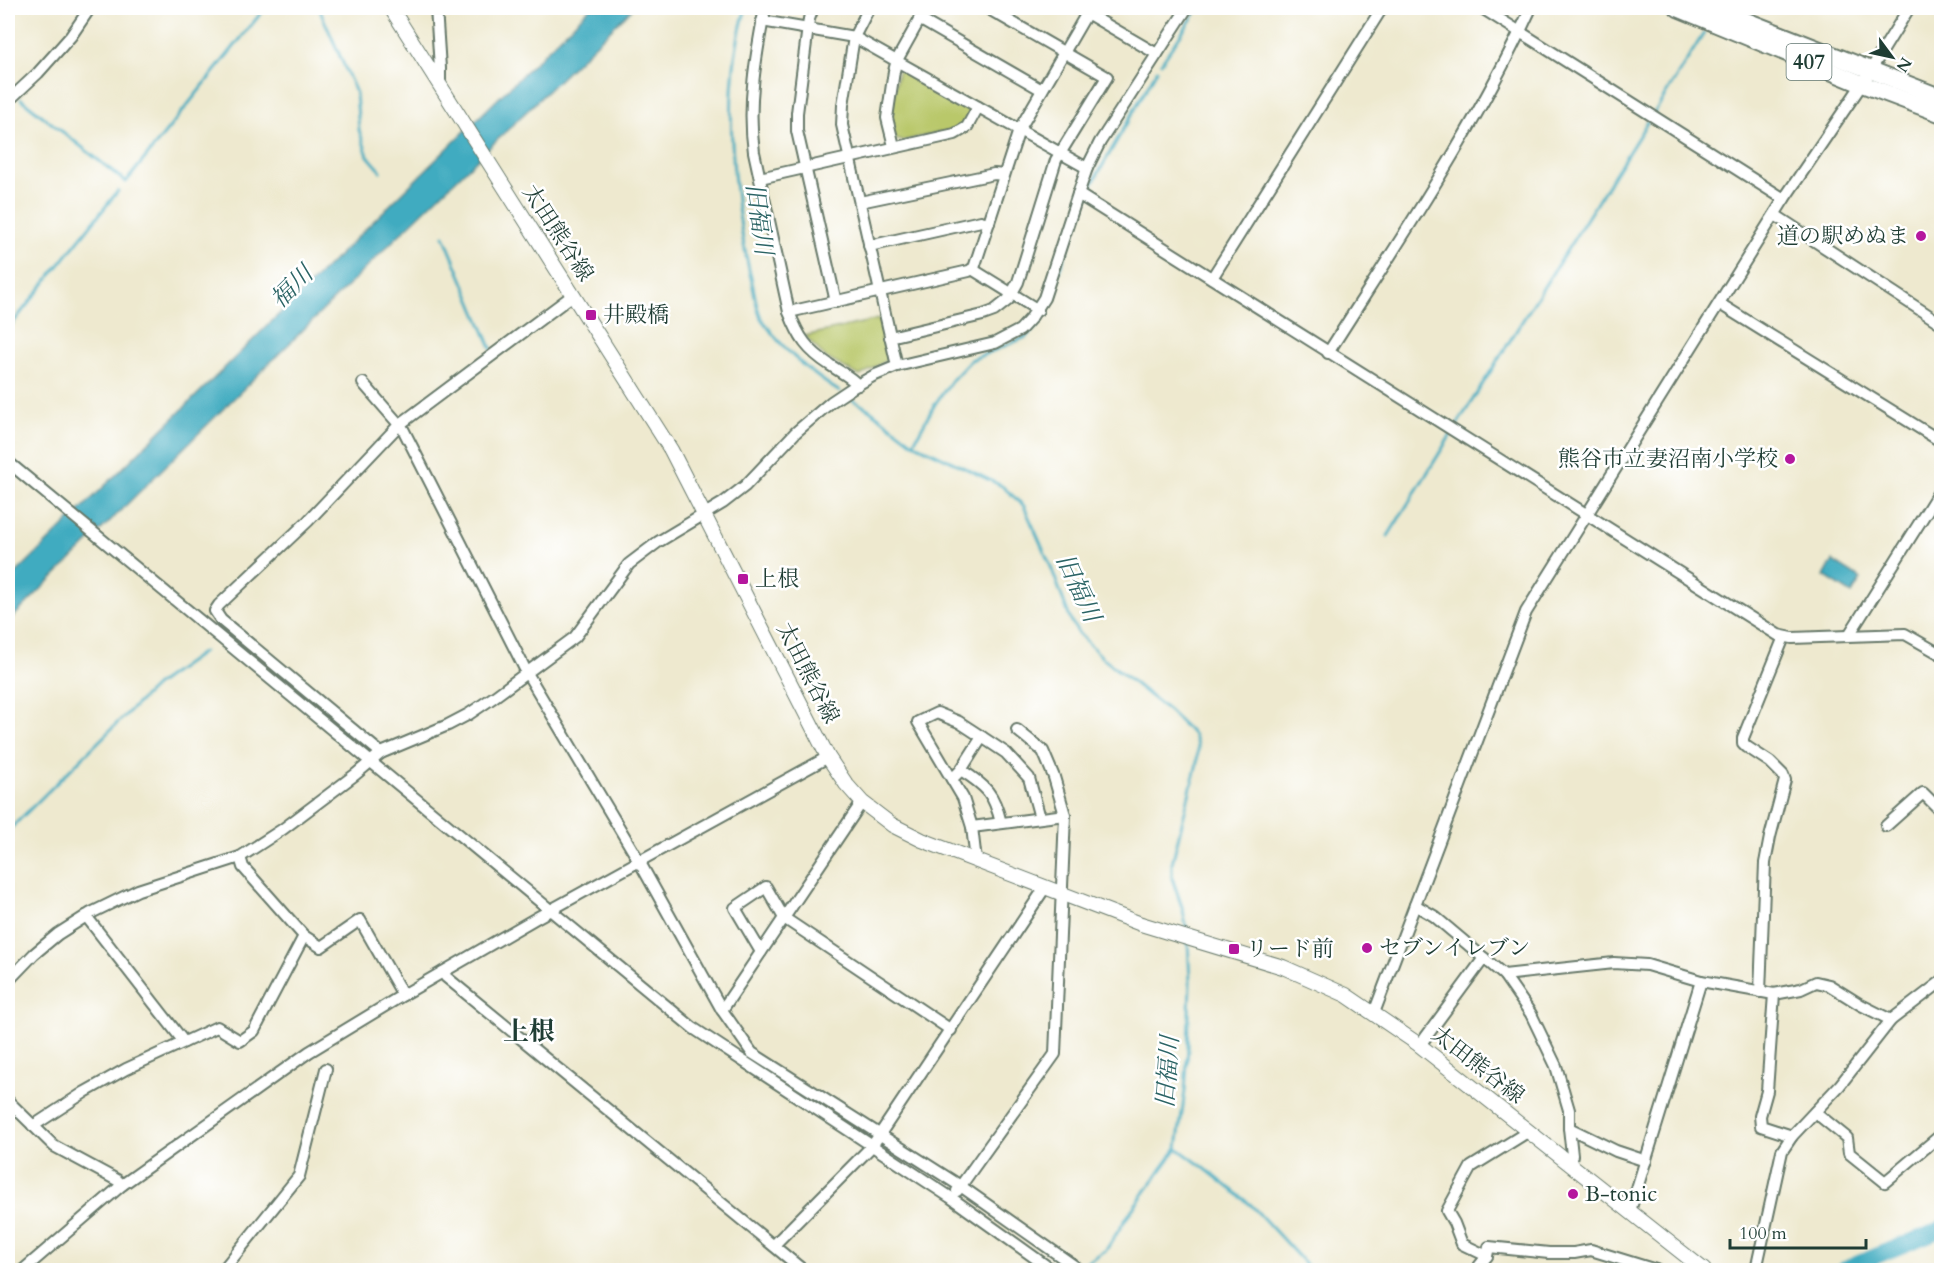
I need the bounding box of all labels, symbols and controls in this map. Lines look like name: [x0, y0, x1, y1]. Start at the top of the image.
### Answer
north arrow: [1862, 27, 1922, 87]
road number: 407: [1786, 44, 1832, 80]
text: N: [1891, 53, 1917, 77]
street label: 太田熊谷線: [515, 179, 601, 287]
water label: 旧福川: [738, 181, 781, 260]
place label: 道の駅めぬま: [1777, 221, 1909, 251]
marker: 道の駅めぬま: [1914, 229, 1928, 243]
water label: 福川: [263, 256, 323, 316]
place label: 井殿橋: [603, 300, 669, 330]
marker: 井殿橋: [584, 308, 598, 322]
place label: 熊谷市立妻沼南小学校: [1558, 444, 1778, 474]
marker: 熊谷市立妻沼南小学校: [1783, 452, 1797, 466]
water label: 旧福川: [1048, 548, 1109, 630]
place label: 上根: [755, 564, 799, 594]
marker: 上根: [736, 572, 750, 586]
street label: 太田熊谷線: [770, 617, 846, 729]
place label: セブンイレブン: [1379, 933, 1530, 963]
place label: リード前: [1246, 934, 1334, 964]
marker: セブンイレブン: [1360, 941, 1374, 955]
marker: リード前: [1227, 942, 1241, 956]
district label: 上根: [503, 1014, 555, 1049]
street label: 太田熊谷線: [1425, 1019, 1531, 1111]
water label: 旧福川: [1149, 1032, 1187, 1109]
place label: B-tonic: [1585, 1179, 1657, 1209]
marker: B-tonic: [1566, 1187, 1580, 1201]
scale bar: [1730, 1212, 1866, 1250]
text: 100 m: [1739, 1221, 1787, 1246]

